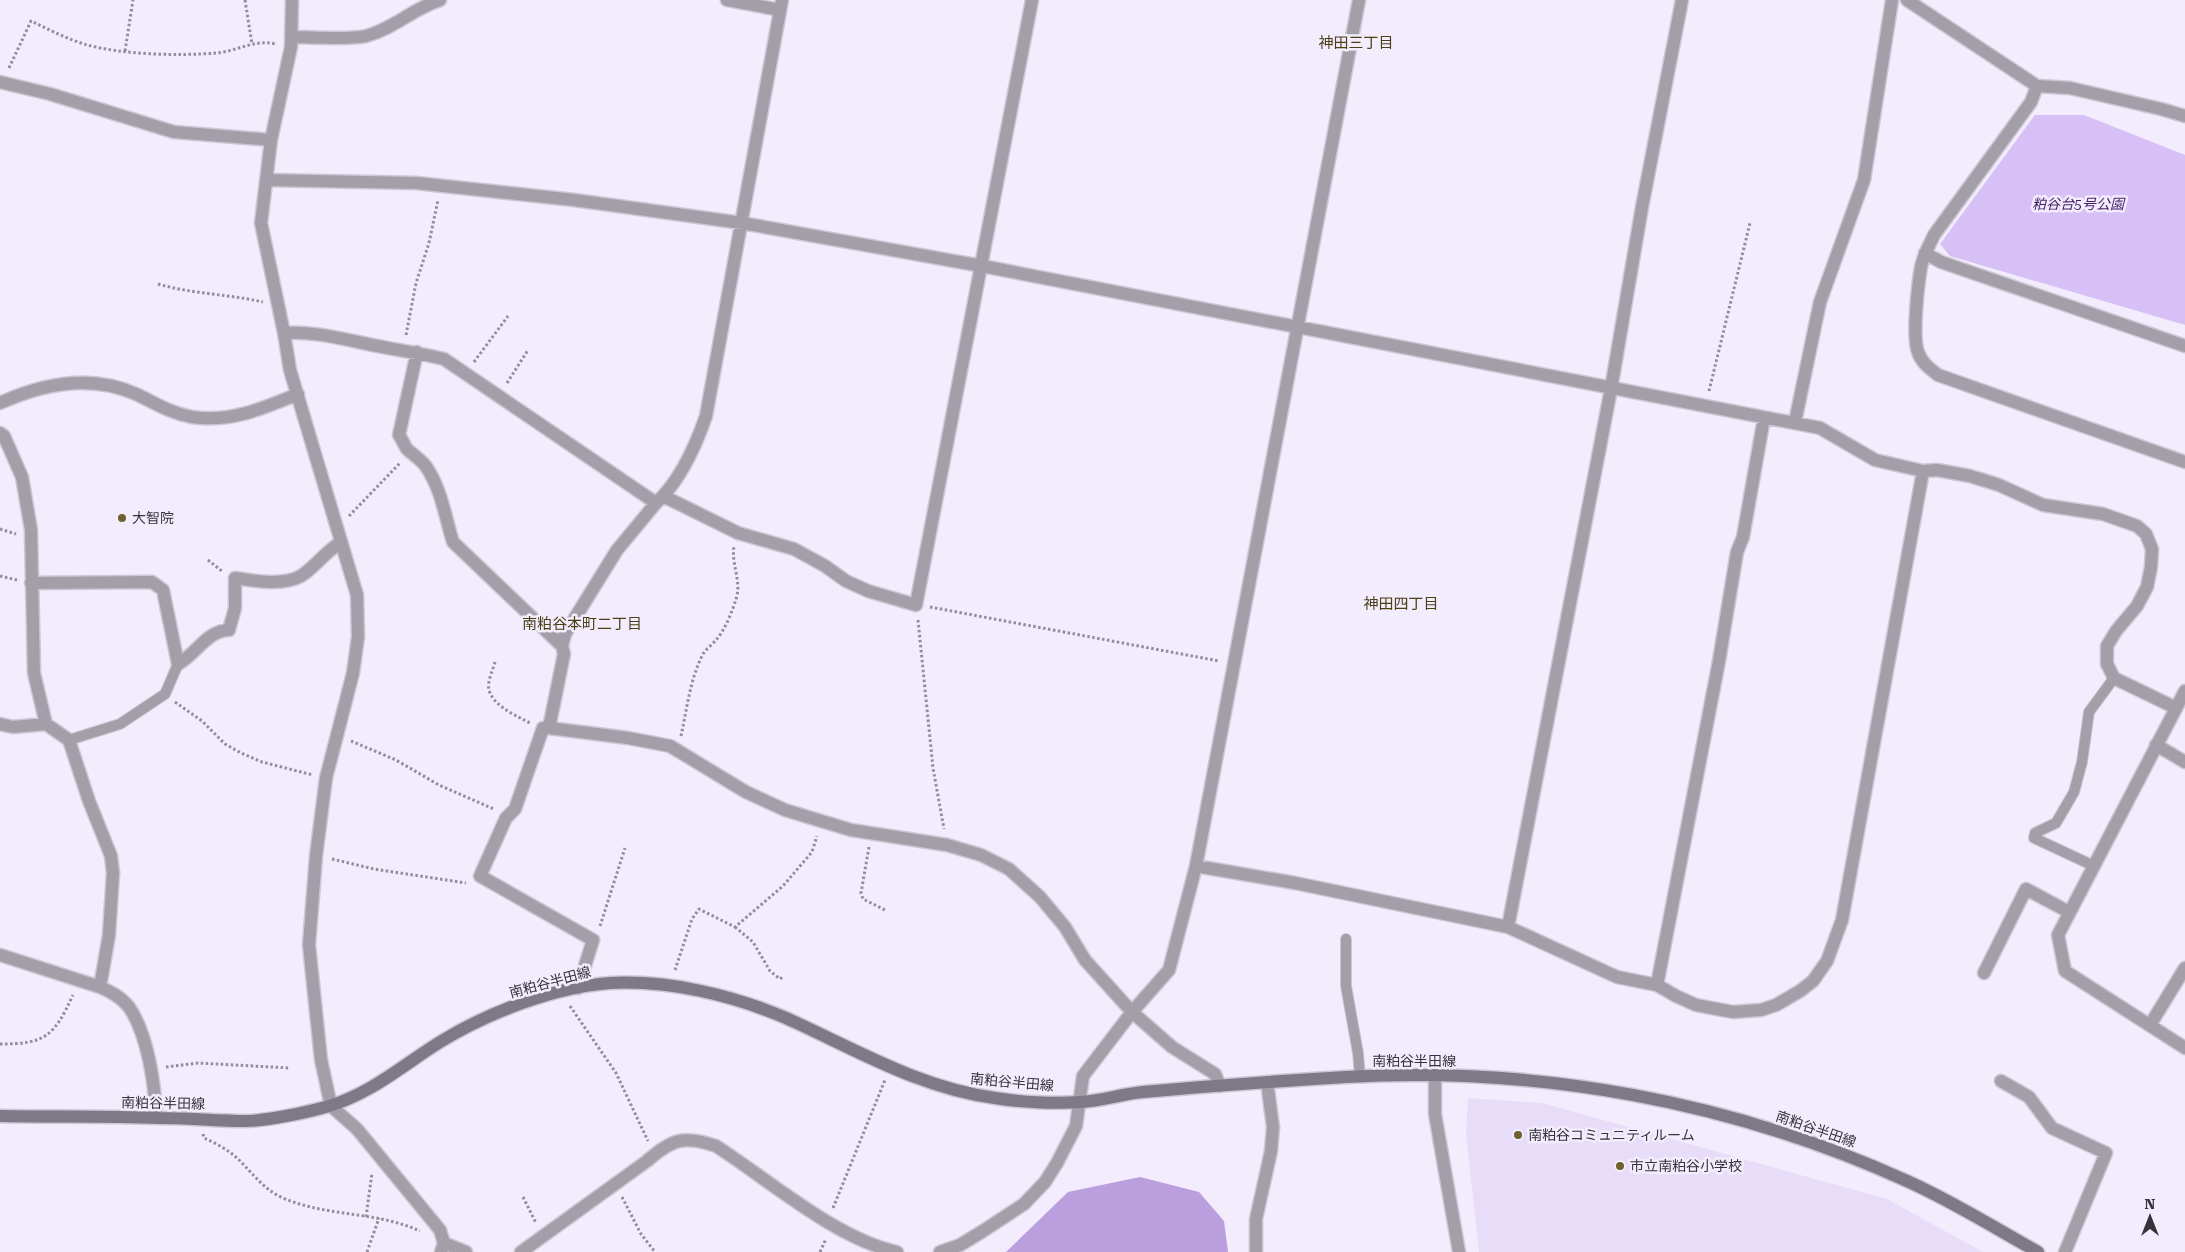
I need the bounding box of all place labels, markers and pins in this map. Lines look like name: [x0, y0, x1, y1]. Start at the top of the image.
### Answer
place label: 大智院: [132, 510, 174, 526]
marker: 大智院: [116, 512, 128, 524]
place label: 南粕谷コミュニティルーム: [1528, 1127, 1695, 1143]
marker: 南粕谷コミュニティルーム: [1512, 1129, 1524, 1141]
place label: 市立南粕谷小学校: [1630, 1158, 1742, 1174]
marker: 市立南粕谷小学校: [1614, 1160, 1626, 1172]

